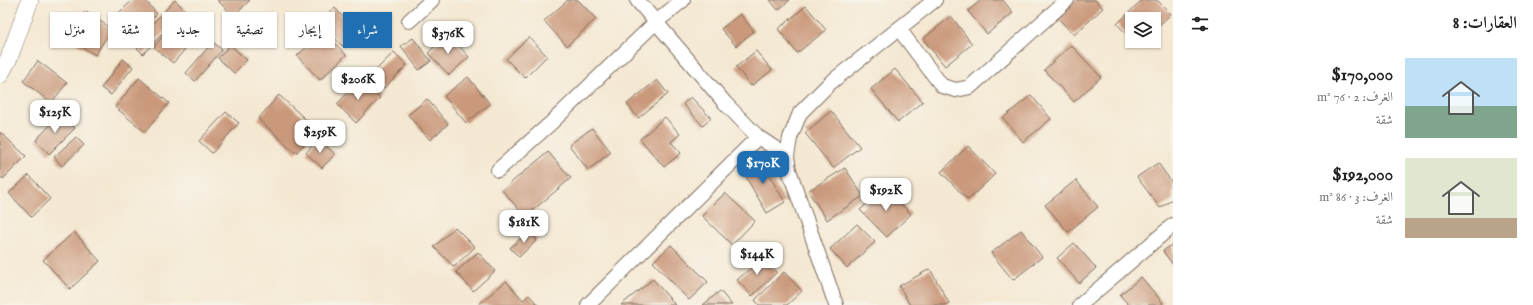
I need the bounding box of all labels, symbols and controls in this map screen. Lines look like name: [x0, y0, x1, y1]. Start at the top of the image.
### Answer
chip: منزل: [50, 12, 100, 48]
chip: شقة: [108, 12, 154, 48]
chip: جديد: [162, 12, 214, 48]
chip: تصفية: [222, 12, 277, 48]
chip: إيجار: [285, 12, 335, 48]
chip: شراء: [343, 12, 392, 48]
map controls: [1125, 12, 1161, 48]
button: layers: [1125, 12, 1161, 48]
icon: filters: [1189, 13, 1211, 35]
text: العقارات: 8: [1453, 13, 1517, 34]
pin: $376K: [420, 21, 476, 55]
text: $376K: [431, 25, 465, 42]
text: $170,000: [1331, 65, 1393, 86]
pin: $206K: [330, 67, 386, 101]
text: $206K: [341, 71, 375, 88]
icon: home: [1437, 74, 1485, 122]
text: الغرف: 2 · 76 m²: [1317, 89, 1393, 106]
pin: $125K: [27, 100, 83, 134]
text: $125K: [39, 104, 71, 121]
text: شقة: [1376, 112, 1393, 129]
pin: $259K: [292, 120, 348, 154]
text: $259K: [303, 124, 337, 141]
pin: $170K: [735, 151, 791, 185]
text: $170K: [746, 155, 780, 172]
text: $192,000: [1332, 165, 1393, 186]
icon: home: [1437, 174, 1485, 222]
pin: $192K: [858, 178, 914, 212]
text: $192K: [869, 182, 903, 199]
text: الغرف: 3 · 86 m²: [1319, 189, 1393, 206]
pin: $181K: [496, 210, 552, 244]
text: شقة: [1376, 212, 1393, 229]
text: $181K: [508, 214, 540, 231]
pin: $144K: [729, 242, 785, 276]
text: $144K: [740, 246, 774, 263]

